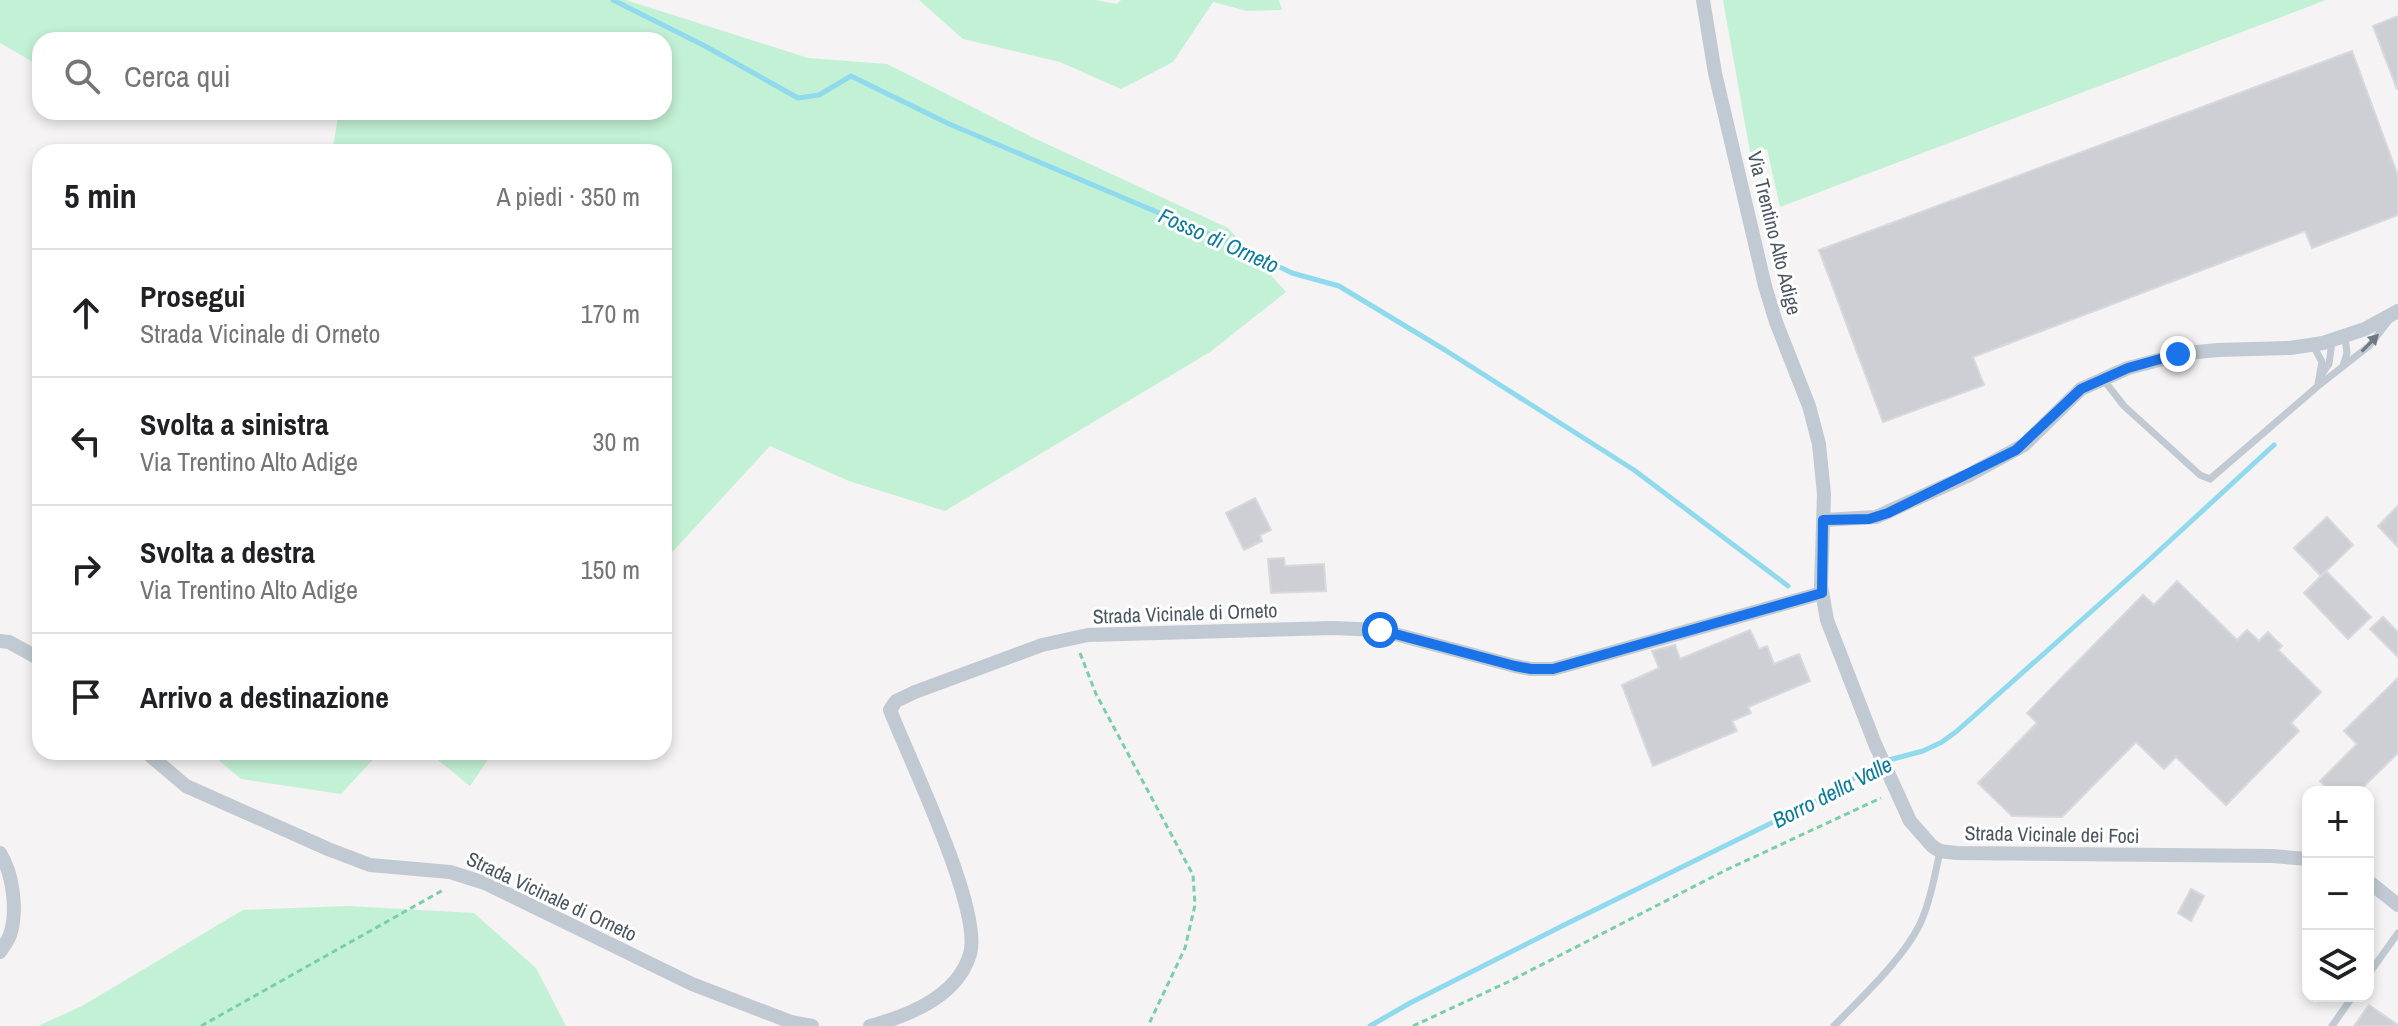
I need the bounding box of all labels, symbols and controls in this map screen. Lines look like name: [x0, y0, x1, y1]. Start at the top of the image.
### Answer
search box: [32, 32, 672, 120]
icon: search: [60, 54, 104, 98]
text: Cerca qui: [124, 56, 231, 96]
street label: Via Trentino Alto Adige: [1742, 148, 1808, 318]
text: 5 min: [64, 173, 137, 219]
text: A piedi · 350 m: [497, 179, 640, 214]
water label: Fosso di Orneto: [1154, 200, 1284, 280]
text: Prosegui: [140, 276, 245, 316]
icon: ahead: [64, 291, 108, 335]
text: 170 m: [581, 296, 640, 331]
text: Strada Vicinale di Orneto: [140, 316, 380, 351]
one-way arrow: [2361, 334, 2379, 353]
route end: [2160, 336, 2196, 372]
text: Svolta a sinistra: [140, 404, 329, 444]
icon: left: [64, 419, 108, 463]
text: 30 m: [593, 424, 640, 459]
text: Via Trentino Alto Adige: [140, 444, 358, 479]
text: Svolta a destra: [140, 532, 315, 572]
icon: right: [64, 547, 108, 591]
text: 150 m: [581, 552, 640, 587]
text: Via Trentino Alto Adige: [140, 572, 358, 607]
street label: Strada Vicinale di Orneto: [1092, 596, 1278, 630]
route start: [1362, 612, 1398, 648]
icon: arrive: [64, 675, 108, 719]
text: Arrivo a destinazione: [140, 677, 389, 717]
water label: Borro della Valle: [1767, 749, 1897, 835]
map controls: [2302, 786, 2374, 1002]
button: +: [2302, 786, 2374, 858]
street label: Strada Vicinale dei Foci: [1964, 819, 2140, 849]
street label: Strada Vicinale di Orneto: [463, 845, 641, 947]
button: −: [2302, 858, 2374, 930]
button: layers: [2302, 930, 2374, 1002]

